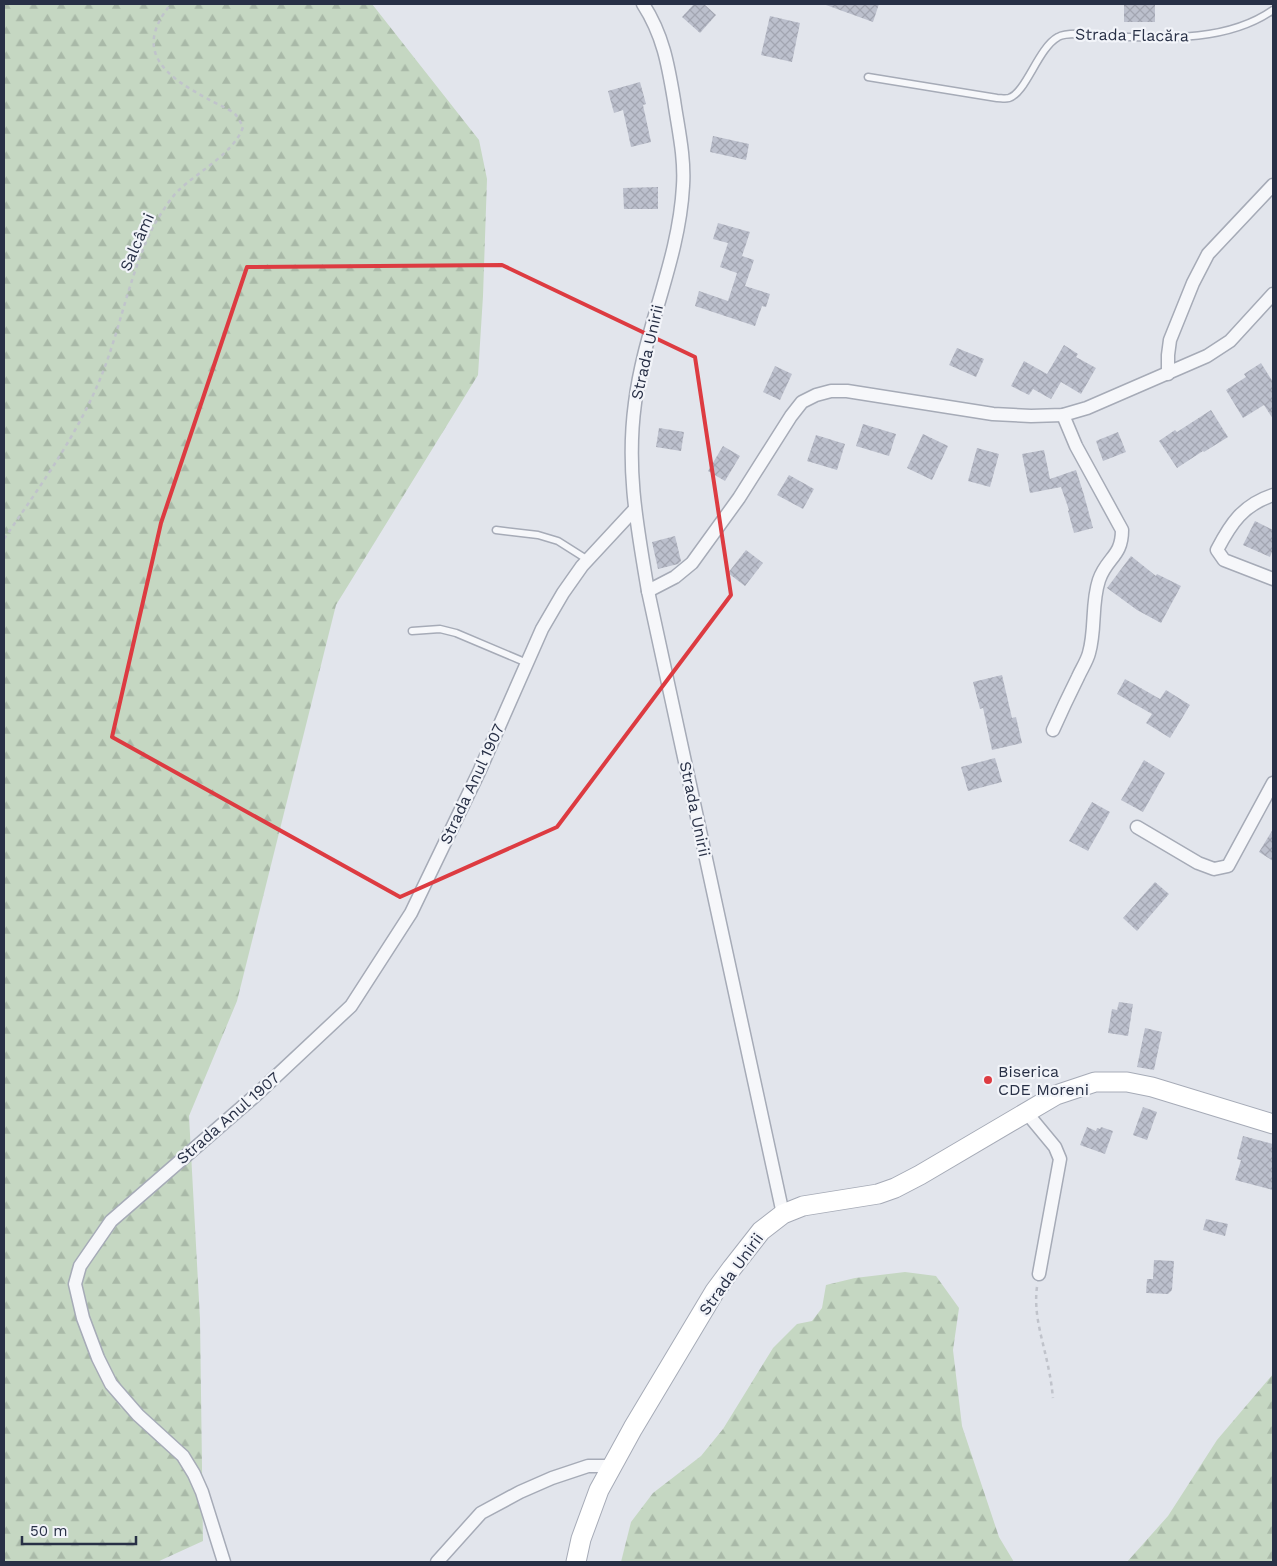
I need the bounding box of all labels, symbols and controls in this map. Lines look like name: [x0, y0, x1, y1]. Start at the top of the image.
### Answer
street label: Strada Flacăra: [1075, 25, 1189, 45]
street label: Salcâmi: [116, 210, 158, 274]
street label: Strada Unirii: [627, 303, 667, 401]
street label: Strada Anul 1907: [436, 721, 508, 847]
street label: Strada Unirii: [676, 760, 714, 858]
place label: Biserica CDE Moreni: [998, 1062, 1089, 1099]
street label: Strada Anul 1907: [173, 1068, 283, 1168]
marker: Biserica CDE Moreni: [982, 1074, 994, 1086]
street label: Strada Unirii: [695, 1229, 767, 1319]
scale bar: [22, 1514, 136, 1546]
text: 50 m: [30, 1522, 67, 1540]

